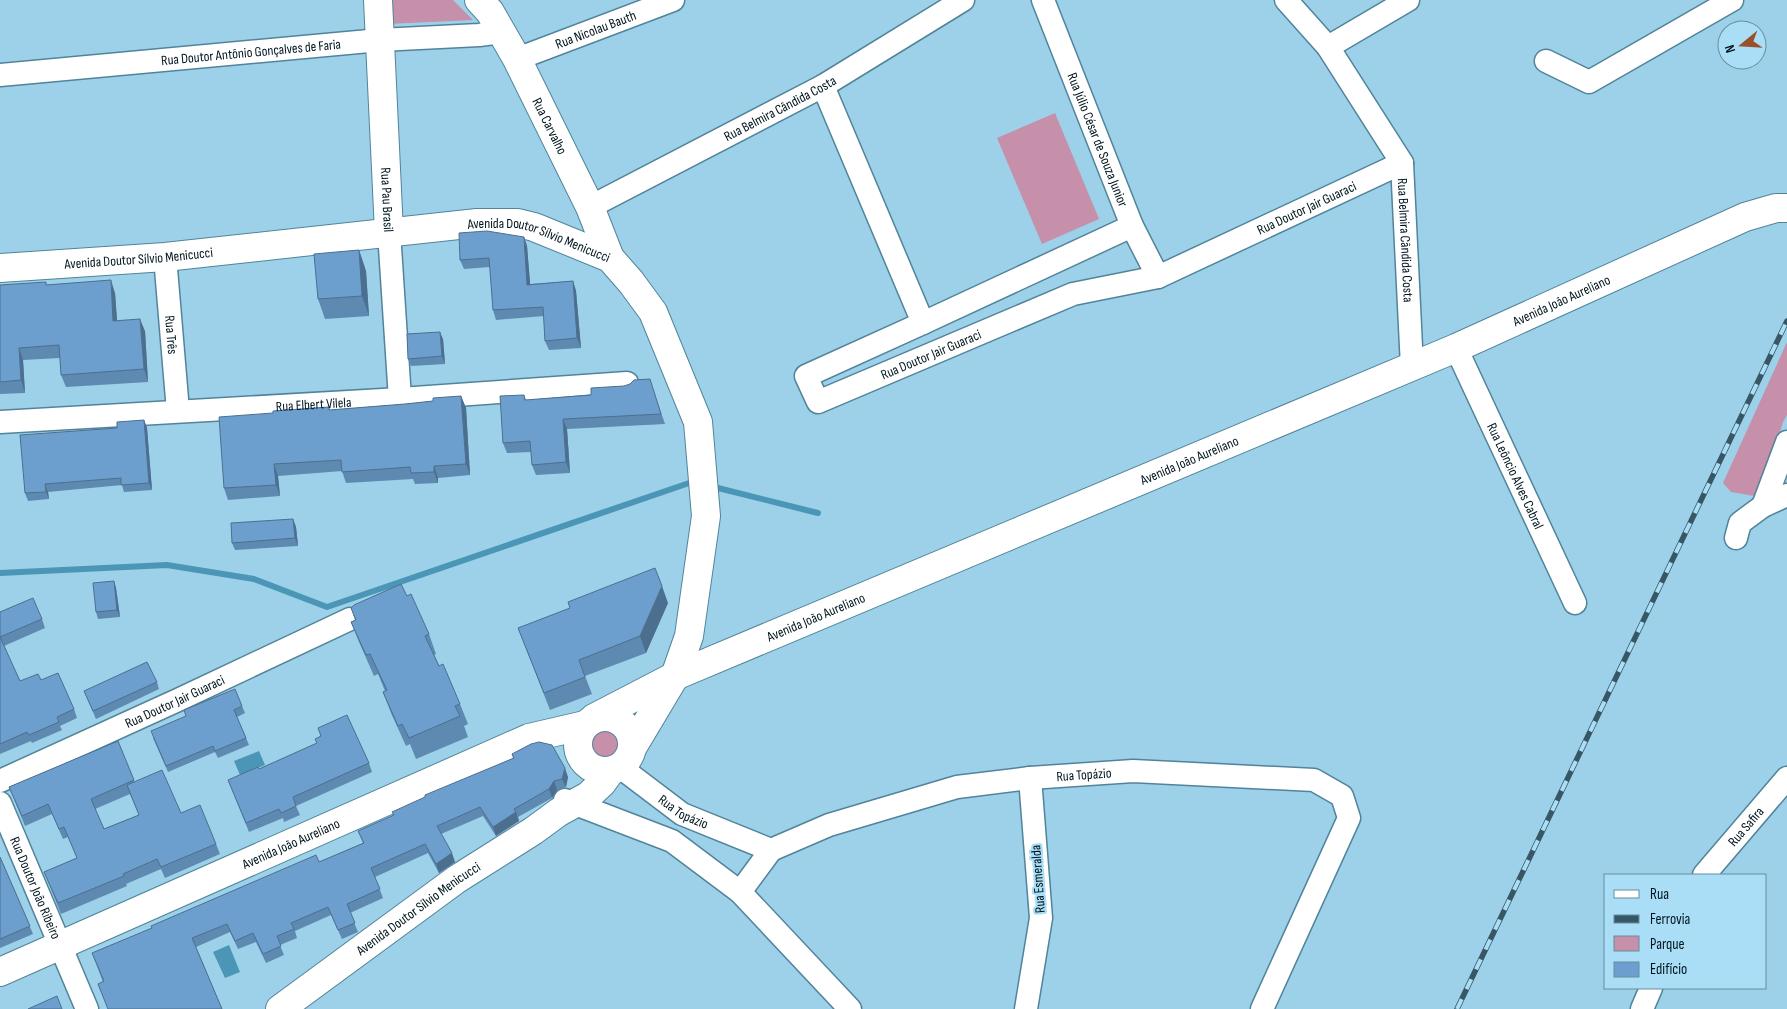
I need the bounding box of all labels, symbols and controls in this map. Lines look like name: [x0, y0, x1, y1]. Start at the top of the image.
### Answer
street label: Rua Nicolau Bauth: [553, 6, 638, 52]
north arrow: [1717, 20, 1767, 70]
street label: Rua Doutor Antônio Gonçalves de Faria: [160, 35, 342, 69]
text: N: [1721, 43, 1739, 55]
street label: Rua Júlio César de Souza Junior: [1064, 70, 1132, 209]
street label: Rua Belmira Cândida Costa: [721, 72, 839, 145]
street label: Rua Carvalho: [529, 95, 571, 157]
street label: Rua Pau Brasil: [377, 167, 397, 233]
street label: Rua Doutor Jair Guaraci: [1254, 177, 1359, 238]
street label: Rua Belmira Cândida Costa: [1394, 178, 1417, 303]
street label: Avenida Doutor Sílvio Menicucci: [466, 214, 613, 266]
street label: Avenida Doutor Sílvio Menicucci: [63, 243, 214, 272]
street label: Avenida João Aureliano: [1509, 271, 1613, 330]
street label: Rua Três: [161, 315, 182, 355]
street label: Rua Doutor Jair Guaraci: [878, 325, 984, 383]
street label: Rua Elbert Vilela: [275, 393, 352, 415]
street label: Rua Leôncio Alves Cabral: [1484, 420, 1548, 532]
street label: Avenida João Aureliano: [1137, 432, 1241, 489]
street label: Avenida João Aureliano: [763, 589, 868, 645]
street label: Rua Doutor Jair Guaraci: [122, 671, 227, 731]
street label: Rua Topázio: [1056, 764, 1112, 785]
street label: Rua Topázio: [655, 791, 711, 832]
street label: Rua Safira: [1724, 803, 1767, 850]
street label: Avenida João Aureliano: [238, 814, 342, 873]
street label: Rua Doutor João Ribeiro: [7, 834, 65, 942]
street label: Rua Esmeralda: [1027, 844, 1049, 914]
street label: Avenida Doutor Sílvio Menicucci: [352, 858, 483, 959]
legend: [1604, 874, 1767, 989]
text: Rua: [1650, 885, 1669, 904]
text: Ferrovia: [1650, 910, 1691, 929]
text: Parque: [1650, 935, 1685, 954]
text: Edifício: [1650, 960, 1687, 979]

